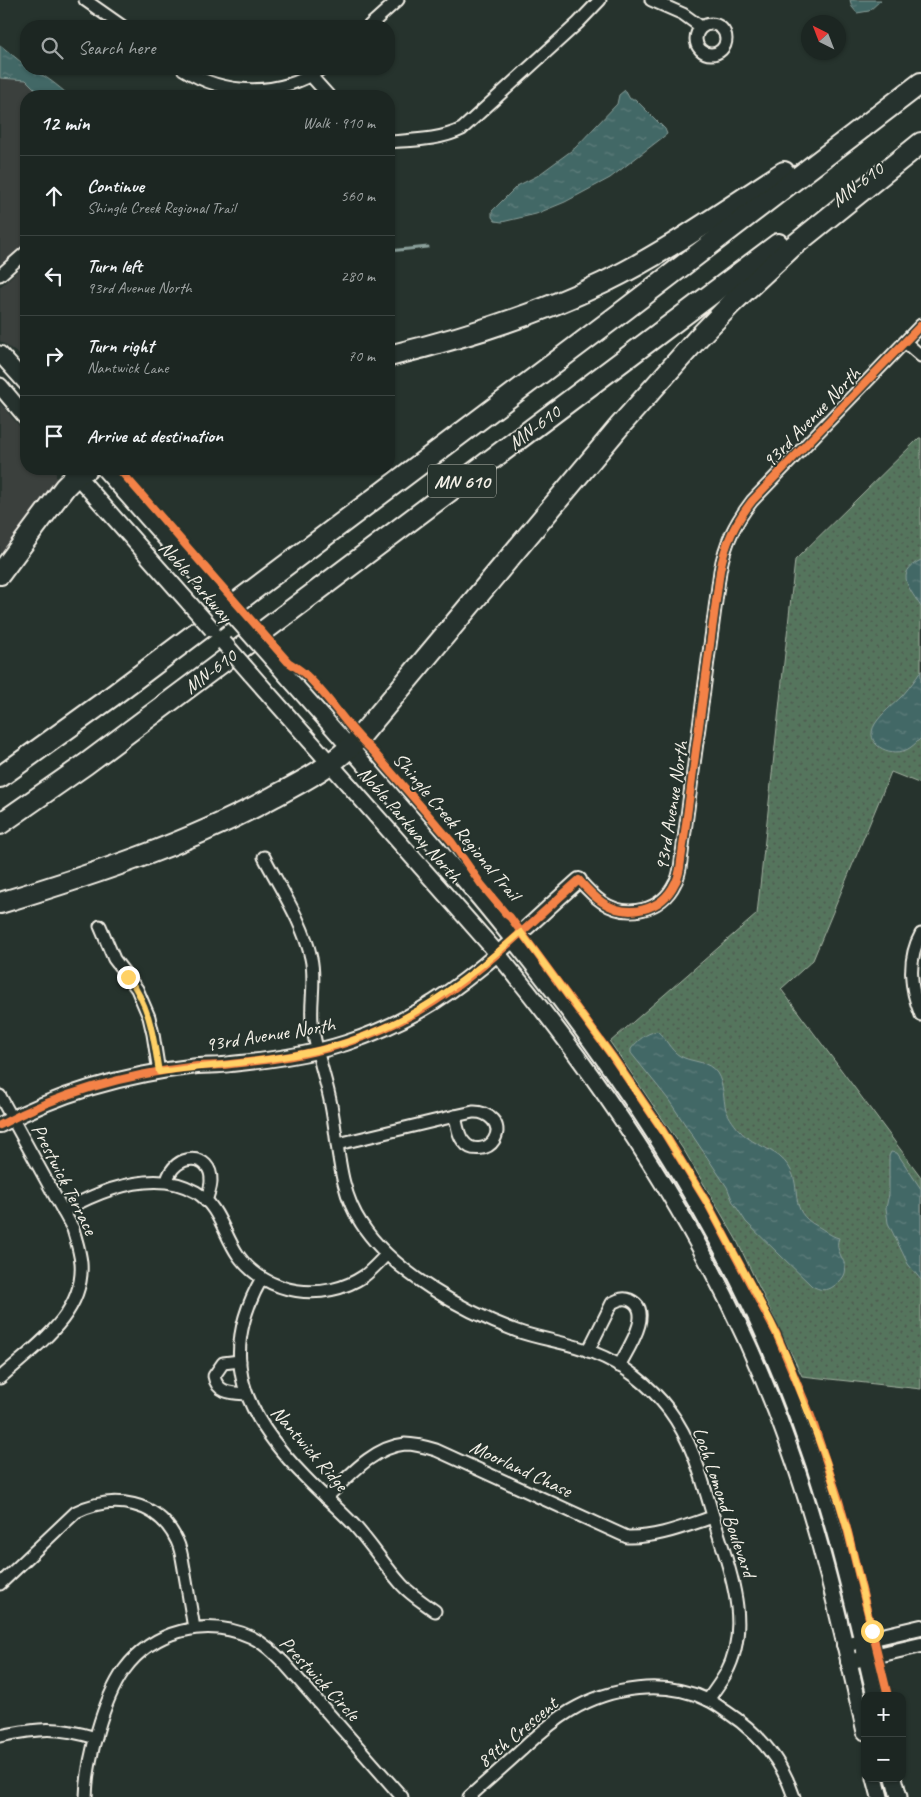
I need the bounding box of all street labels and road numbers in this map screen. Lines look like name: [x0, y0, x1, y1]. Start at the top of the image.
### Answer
street label: MN-610: [826, 155, 890, 212]
street label: 93rd Avenue North: [757, 360, 867, 473]
street label: MN-610: [503, 398, 567, 455]
road number: MN 610: [428, 464, 496, 498]
street label: Noble Parkway: [154, 536, 239, 629]
street label: MN-610: [179, 642, 243, 699]
street label: 93rd Avenue North: [649, 738, 694, 873]
street label: Shingle Creek Regional Trail: [387, 747, 528, 908]
street label: Noble Parkway North: [352, 761, 468, 888]
street label: 93rd Avenue North: [203, 1012, 338, 1057]
street label: Prestwick Terrace: [26, 1120, 104, 1240]
street label: Nantwick Ridge: [266, 1400, 355, 1498]
street label: Loch Lomond Boulevard: [687, 1424, 763, 1583]
street label: Moorland Chase: [466, 1434, 577, 1504]
street label: Prestwick Circle: [274, 1631, 366, 1727]
street label: 89th Crescent: [472, 1690, 565, 1773]

